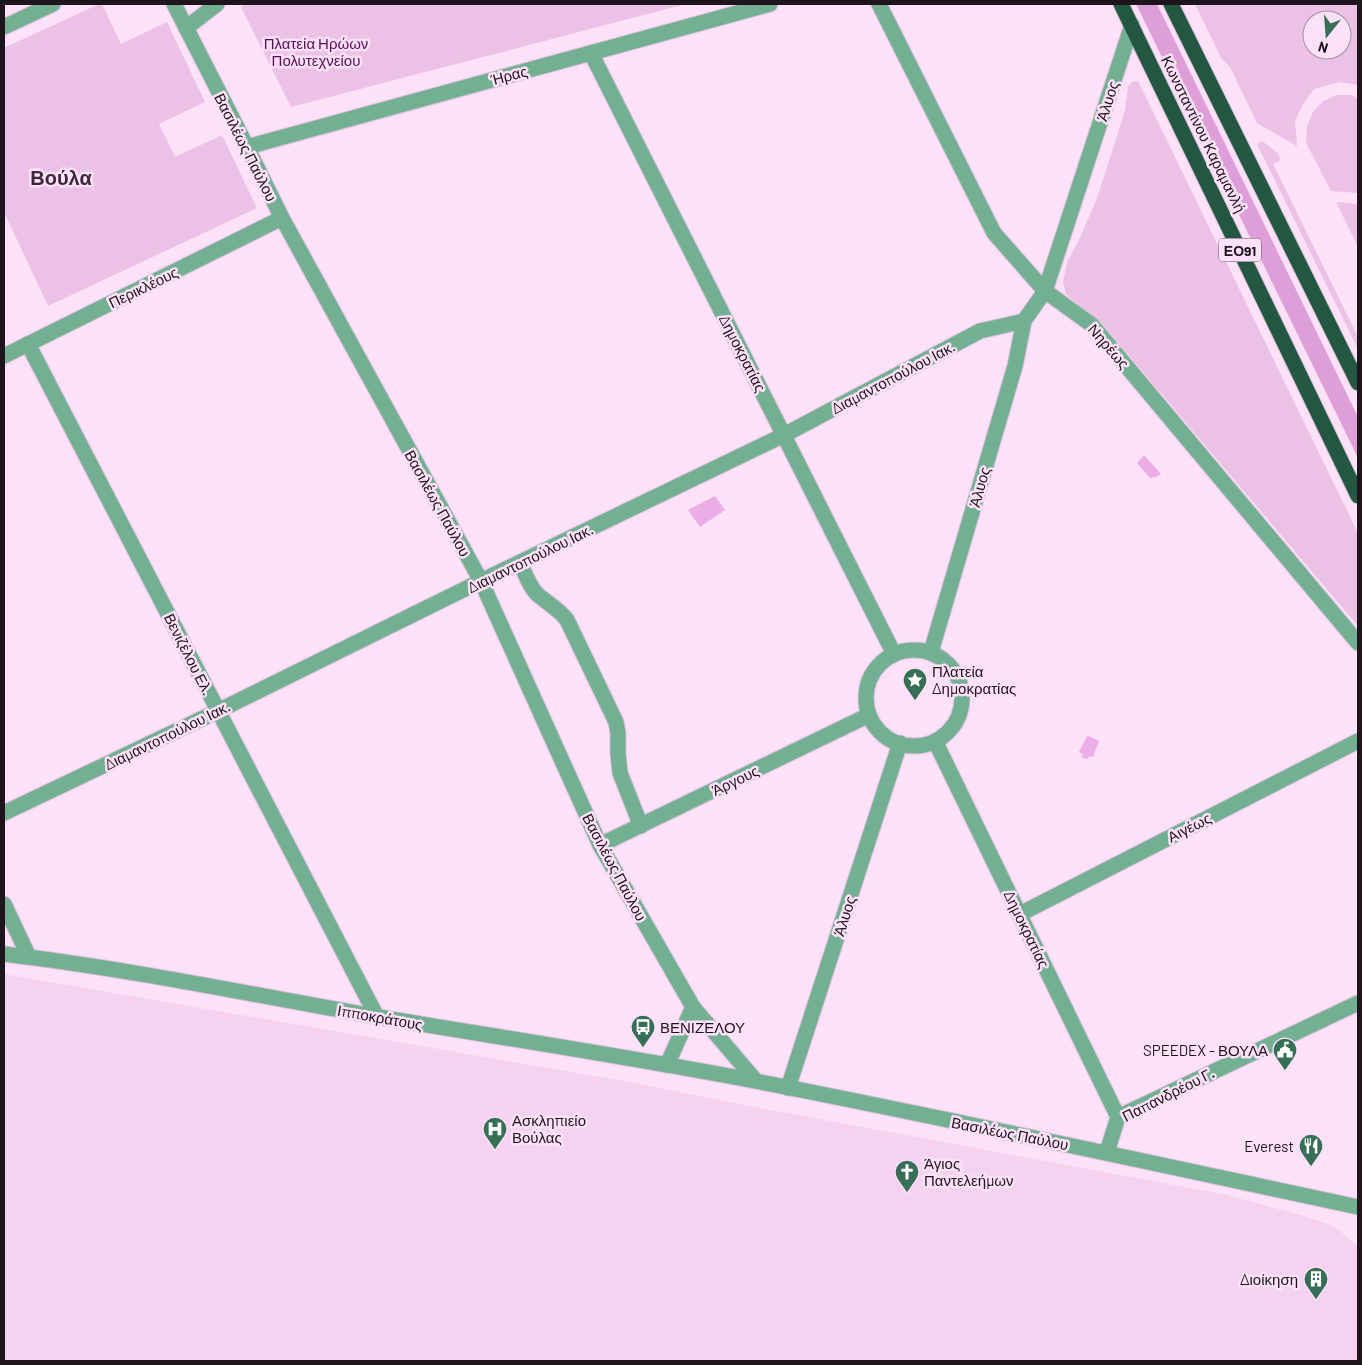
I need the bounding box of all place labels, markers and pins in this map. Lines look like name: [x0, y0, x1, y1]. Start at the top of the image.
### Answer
place label: Πλατεία Δημοκρατίας: [932, 662, 1016, 697]
place icon: Πλατεία Δημοκρατίας: [902, 667, 928, 701]
bus stop icon: ΒΕΝΙΖΕΛΟΥ: [630, 1014, 656, 1048]
place label: ΒΕΝΙΖΕΛΟΥ: [660, 1018, 745, 1036]
public building icon: SPEEDEX - ΒΟΥΛΑ: [1272, 1037, 1298, 1071]
place label: SPEEDEX - ΒΟΥΛΑ: [1143, 1041, 1268, 1059]
place label: Ασκληπιείο Βούλας: [512, 1111, 586, 1146]
hospital icon: Ασκληπιείο Βούλας: [482, 1116, 508, 1150]
restaurant icon: Everest: [1298, 1133, 1324, 1167]
place label: Everest: [1244, 1137, 1294, 1155]
place label: Άγιος Παντελεήμων: [924, 1154, 1014, 1189]
church icon: Άγιος Παντελεήμων: [894, 1159, 920, 1193]
building icon: Διοίκηση: [1303, 1266, 1329, 1300]
place label: Διοίκηση: [1240, 1270, 1298, 1288]

